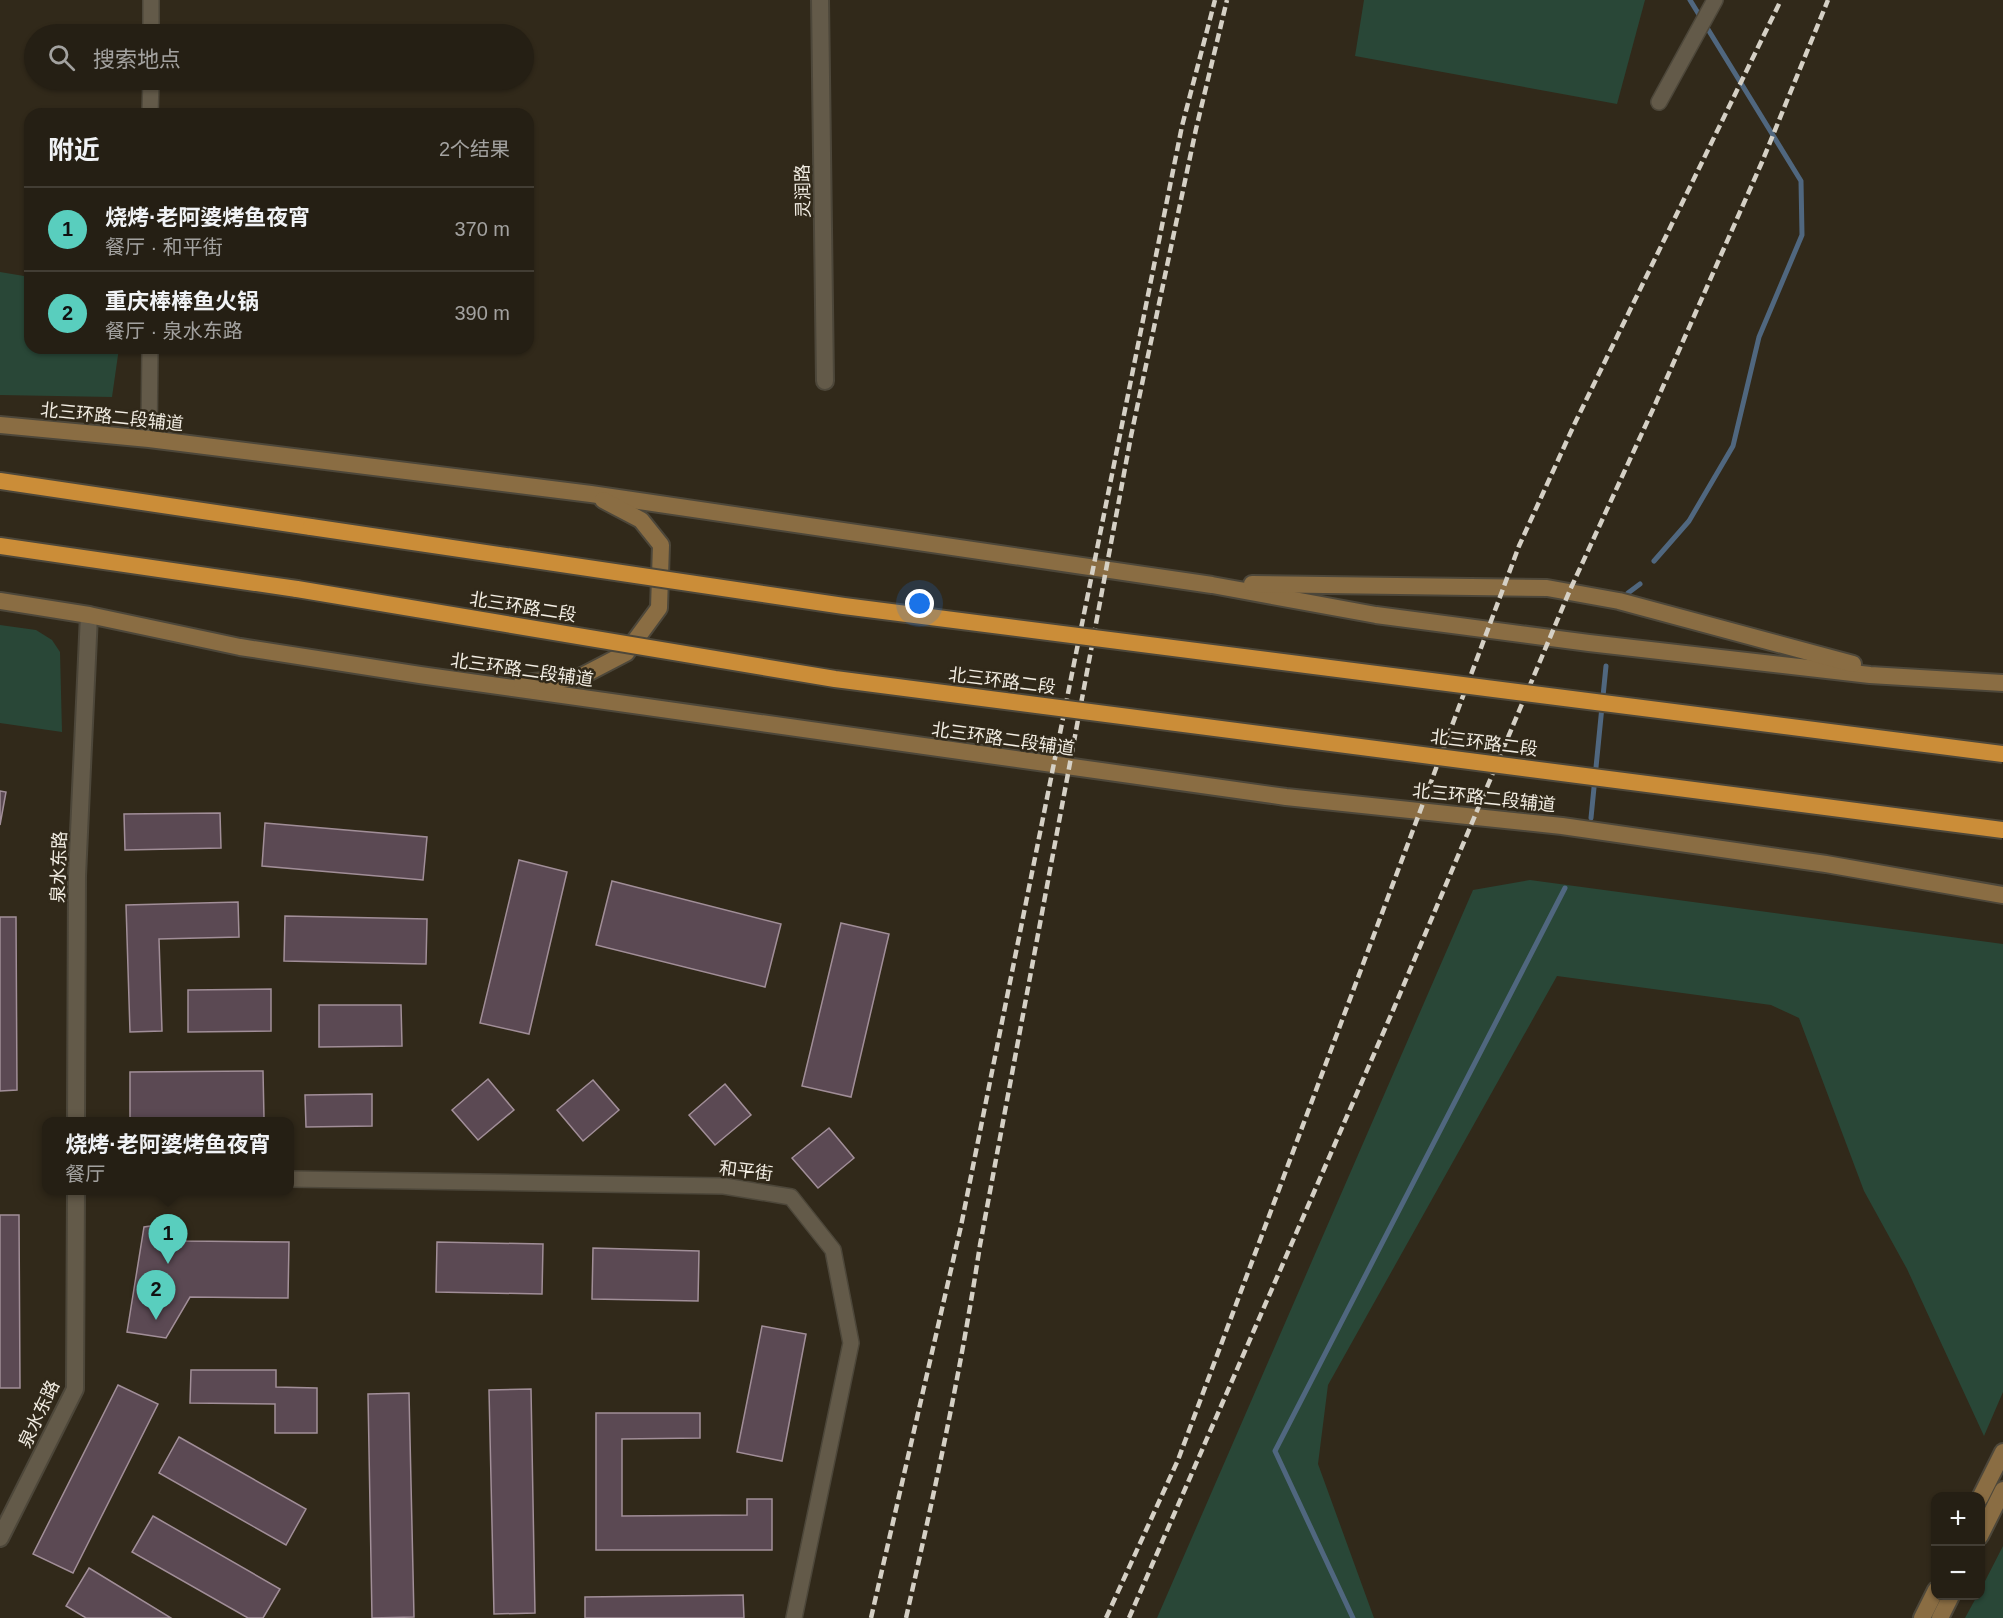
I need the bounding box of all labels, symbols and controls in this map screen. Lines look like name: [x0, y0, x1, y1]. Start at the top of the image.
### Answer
search box: [24, 24, 534, 90]
icon: search: [45, 41, 78, 74]
text: 搜索地点: [93, 47, 181, 72]
text: 附近: [48, 135, 100, 165]
text: 2个结果: [439, 138, 510, 160]
street label: 灵润路: [793, 164, 813, 218]
text: 烧烤·老阿婆烤鱼夜宵: [105, 205, 310, 230]
text: 1: [62, 218, 73, 240]
text: 370 m: [454, 218, 510, 240]
text: 餐厅 · 和平街: [105, 236, 223, 258]
text: 重庆棒棒鱼火锅: [105, 289, 259, 314]
text: 2: [62, 302, 73, 324]
text: 390 m: [454, 302, 510, 324]
text: 餐厅 · 泉水东路: [105, 320, 243, 342]
street label: 北三环路二段辅道: [39, 400, 185, 434]
street label: 北三环路二段: [468, 589, 578, 625]
your location: [905, 589, 934, 618]
street label: 北三环路二段辅道: [449, 650, 595, 690]
street label: 北三环路二段: [947, 664, 1057, 698]
street label: 北三环路二段辅道: [930, 719, 1076, 759]
street label: 北三环路二段: [1429, 726, 1539, 760]
street label: 北三环路二段辅道: [1411, 781, 1557, 815]
street label: 泉水东路: [48, 831, 70, 903]
popup: [42, 1117, 294, 1195]
text: 烧烤·老阿婆烤鱼夜宵: [65, 1132, 271, 1157]
street label: 和平街: [718, 1158, 774, 1184]
text: 餐厅: [65, 1163, 105, 1185]
pin: 1: [148, 1214, 188, 1264]
pin: 2: [136, 1270, 176, 1320]
street label: 泉水东路: [15, 1377, 63, 1451]
map controls: [1931, 1492, 1985, 1600]
button: +: [1931, 1492, 1985, 1546]
button: −: [1931, 1546, 1985, 1600]

